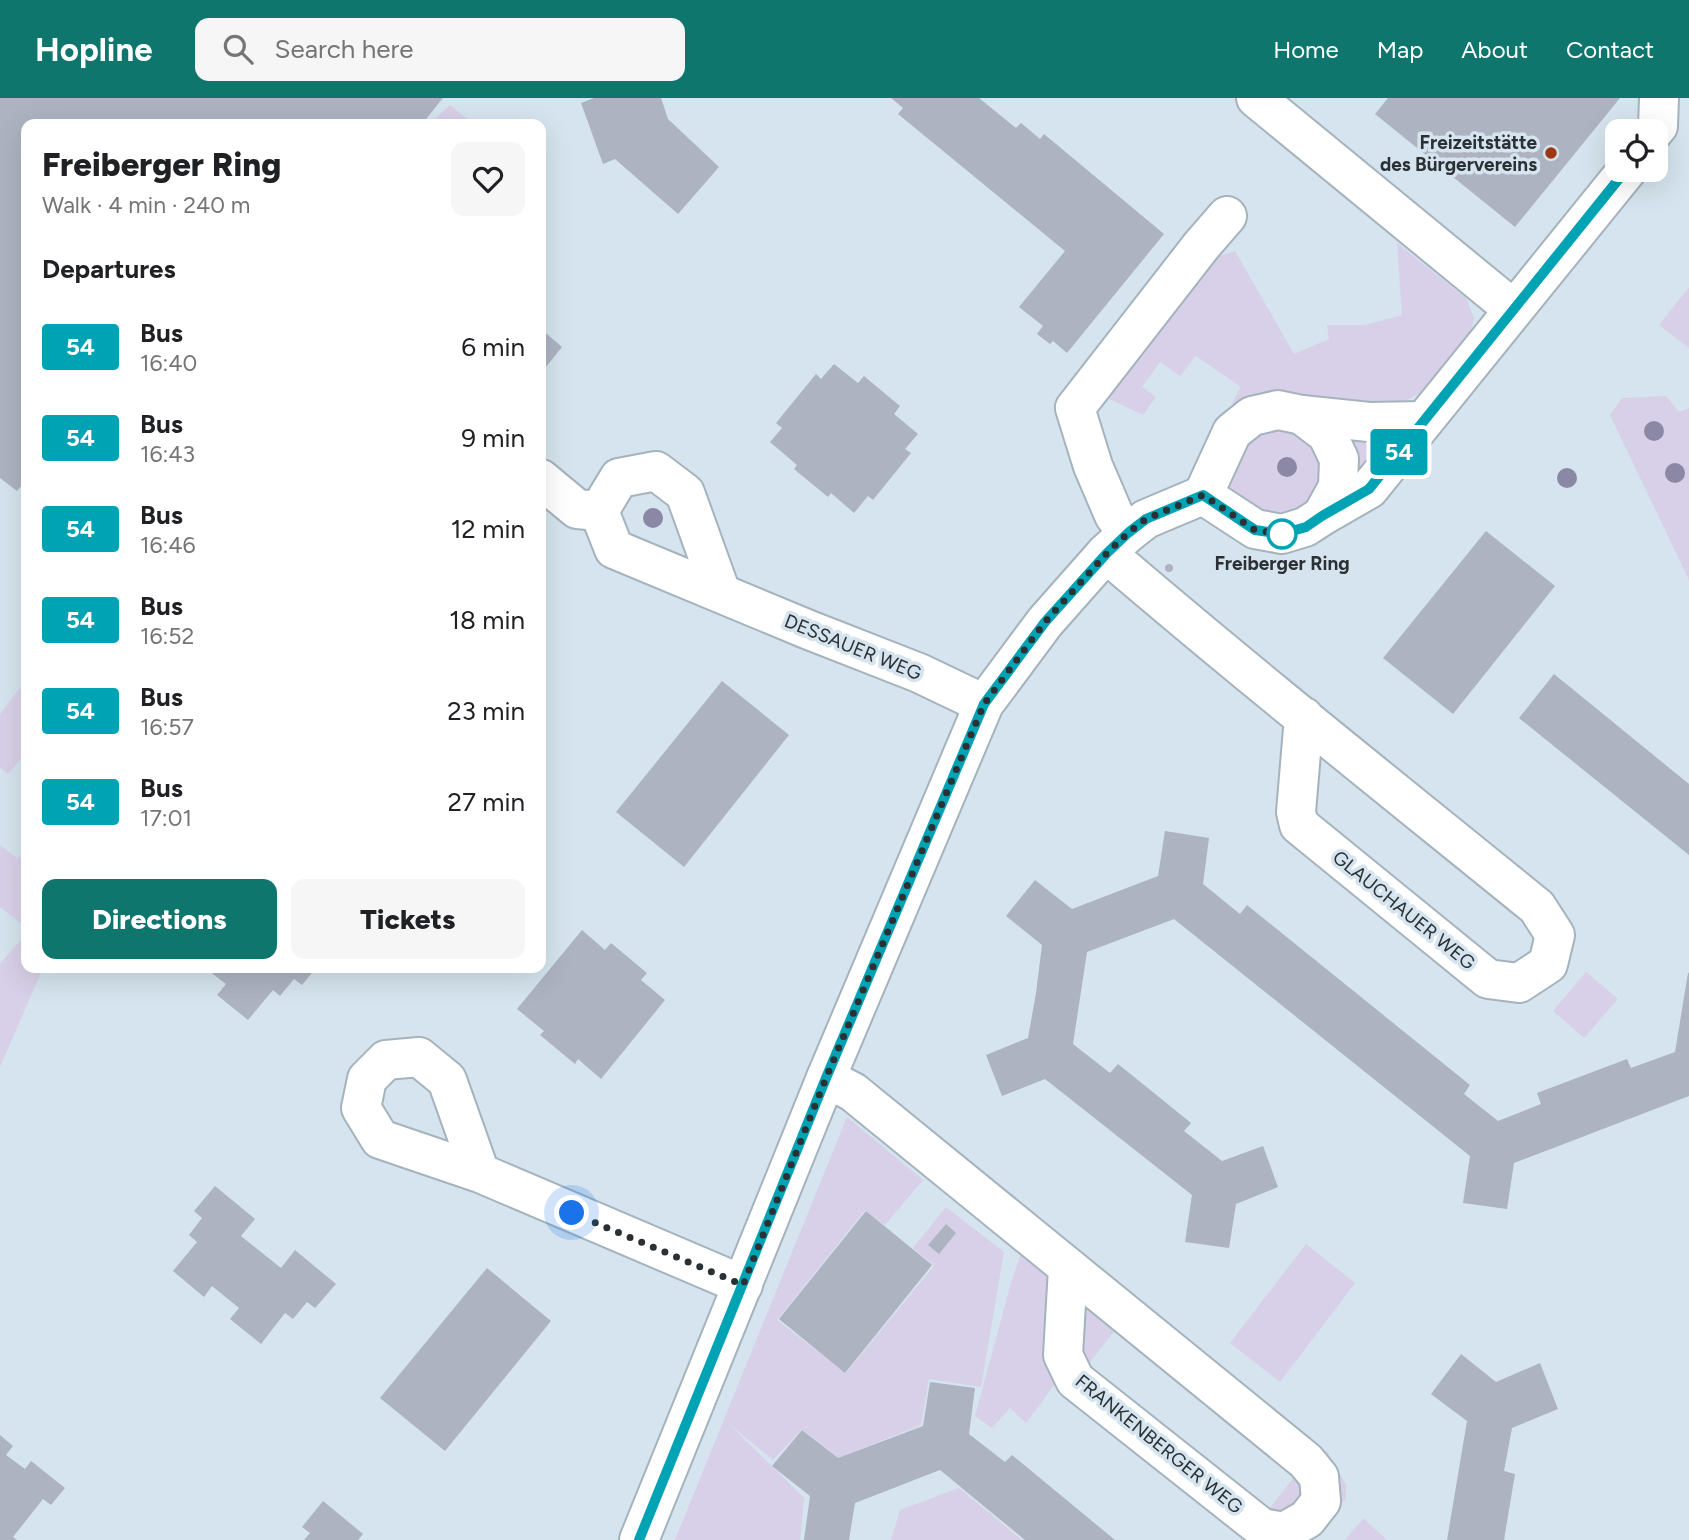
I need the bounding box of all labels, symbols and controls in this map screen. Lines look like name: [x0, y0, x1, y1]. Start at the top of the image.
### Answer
search box: [195, 18, 685, 81]
text: Hopline: [35, 30, 153, 69]
icon: search: [219, 30, 257, 68]
text: Search here: [275, 33, 413, 65]
text: Home: [1273, 35, 1339, 64]
text: Map: [1377, 35, 1423, 64]
text: About: [1461, 35, 1528, 64]
text: Contact: [1566, 35, 1654, 64]
map controls: [1605, 119, 1668, 182]
button: locate: [1605, 119, 1668, 182]
place label: Freizeitstätte des Bürgervereins: [1380, 131, 1537, 176]
button: heart: [451, 142, 525, 216]
text: Freiberger Ring: [42, 145, 281, 184]
marker: Freizeitstätte des Bürgervereins: [1543, 145, 1559, 161]
text: Walk · 4 min · 240 m: [42, 191, 250, 219]
text: Departures: [42, 253, 176, 285]
text: Bus: [140, 317, 183, 349]
text: 6 min: [461, 331, 525, 363]
text: 54: [66, 332, 95, 361]
text: 16:40: [140, 349, 197, 377]
text: Bus: [140, 408, 183, 440]
text: 9 min: [461, 422, 525, 454]
text: 54: [66, 423, 95, 452]
line badge: 54: [1368, 429, 1430, 475]
text: 54: [1384, 437, 1414, 466]
text: 16:43: [140, 440, 195, 468]
text: Bus: [140, 499, 183, 531]
text: 12 min: [451, 513, 525, 545]
text: 54: [66, 514, 95, 543]
marker: Freiberger Ring: [1267, 519, 1297, 549]
text: 16:46: [140, 531, 196, 559]
place label: Freiberger Ring: [1214, 552, 1350, 575]
text: Bus: [140, 590, 183, 622]
text: 18 min: [449, 604, 525, 636]
text: 54: [66, 605, 95, 634]
street label: DESSAUER WEG: [781, 609, 925, 685]
text: 16:52: [140, 622, 194, 650]
text: Bus: [140, 681, 183, 713]
text: 23 min: [447, 695, 525, 727]
text: 54: [66, 696, 95, 725]
text: 16:57: [140, 713, 194, 741]
text: Bus: [140, 772, 183, 804]
text: 27 min: [447, 786, 525, 818]
text: 54: [66, 787, 95, 816]
text: 17:01: [140, 804, 192, 832]
street label: GLAUCHAUER WEG: [1328, 845, 1480, 975]
button: Directions: [42, 879, 277, 959]
button: Tickets: [291, 879, 525, 959]
your location: [554, 1195, 589, 1230]
street label: FRANKENBERGER WEG: [1071, 1370, 1247, 1518]

